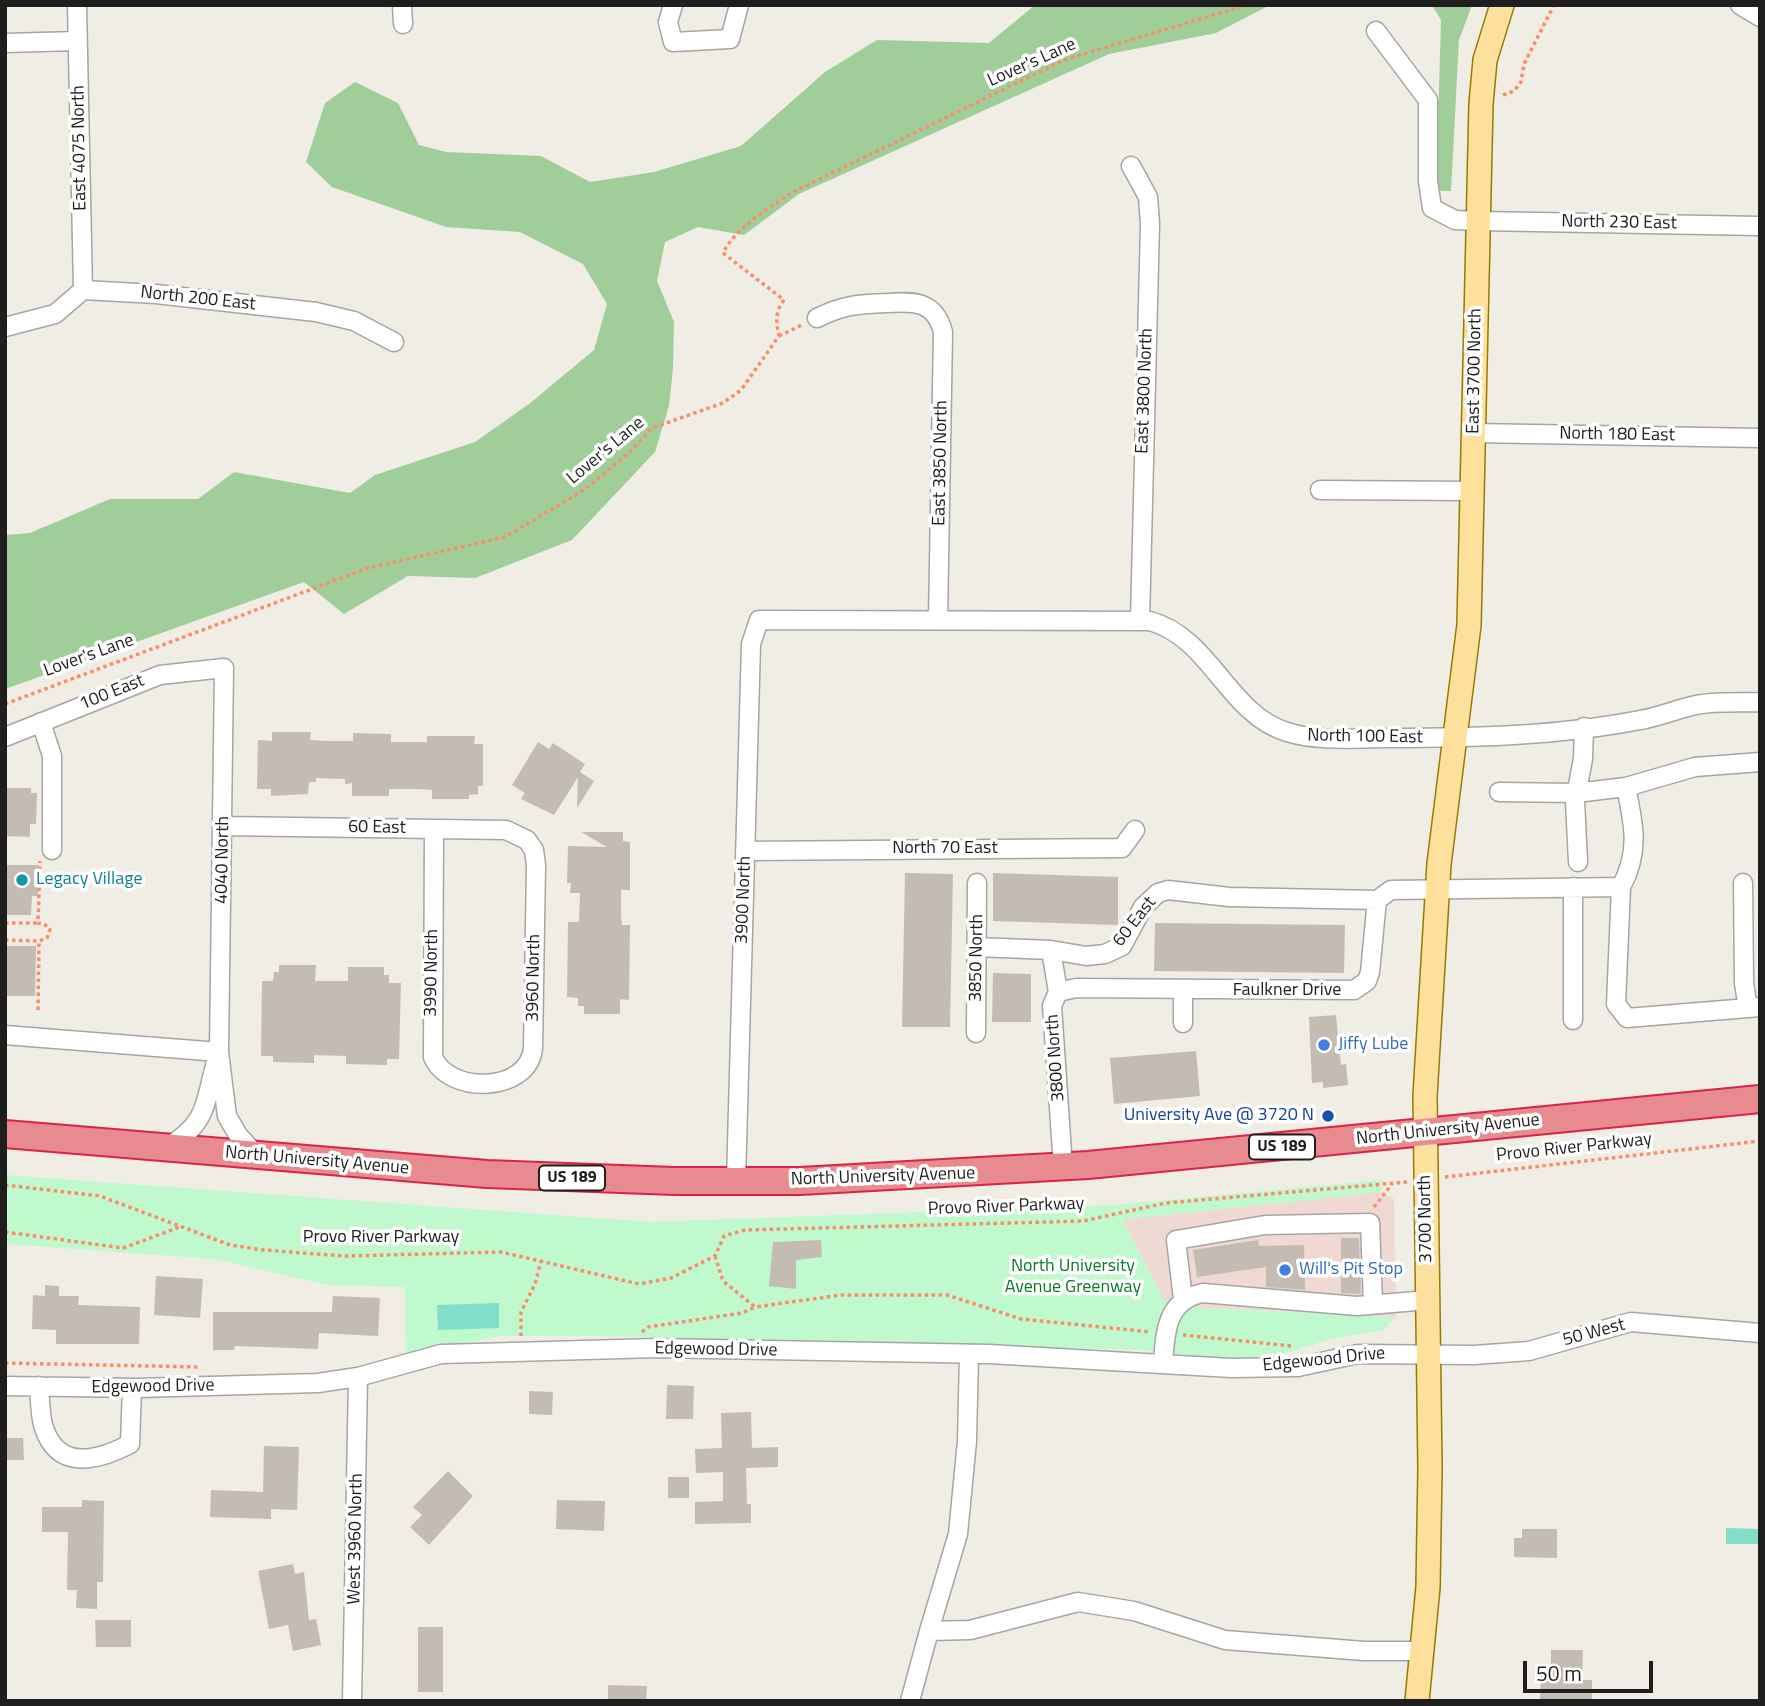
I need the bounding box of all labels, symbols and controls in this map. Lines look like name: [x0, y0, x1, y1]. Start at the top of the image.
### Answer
street label: Lover's Lane: [985, 34, 1079, 92]
street label: East 4075 North: [68, 85, 92, 211]
street label: North 230 East: [1561, 211, 1677, 235]
street label: North 200 East: [139, 282, 257, 316]
street label: East 3700 North: [1463, 308, 1487, 434]
street label: East 3800 North: [1132, 328, 1158, 454]
street label: East 3850 North: [929, 400, 953, 526]
street label: Lover's Lane: [563, 412, 649, 490]
street label: North 180 East: [1559, 423, 1675, 447]
street label: Lover's Lane: [41, 630, 137, 682]
street label: 100 East: [76, 670, 148, 716]
street label: North 100 East: [1307, 725, 1423, 749]
street label: 4040 North: [211, 816, 235, 904]
street label: 60 East: [348, 817, 406, 839]
street label: North 70 East: [892, 838, 998, 860]
street label: 3900 North: [732, 856, 756, 944]
place label: Legacy Village: [36, 869, 142, 891]
marker: Legacy Village: [14, 872, 30, 888]
street label: 60 East: [1109, 893, 1161, 951]
street label: 3850 North: [965, 914, 989, 1002]
street label: 3990 North: [420, 929, 444, 1017]
street label: 3960 North: [522, 934, 546, 1022]
street label: Faulkner Drive: [1233, 980, 1341, 1002]
street label: 3800 North: [1042, 1013, 1070, 1103]
place label: Jiffy Lube: [1338, 1034, 1408, 1056]
marker: Jiffy Lube: [1316, 1037, 1332, 1053]
place label: University Ave @ 3720 N: [1124, 1105, 1314, 1127]
marker: University Ave @ 3720 N: [1320, 1108, 1336, 1124]
street label: North University Avenue: [1355, 1110, 1541, 1150]
street label: Provo River Parkway: [1495, 1129, 1653, 1167]
road number: US 189: [1249, 1134, 1315, 1160]
street label: North University Avenue: [224, 1142, 410, 1180]
street label: North University Avenue: [791, 1163, 975, 1191]
road number: US 189: [539, 1166, 605, 1190]
street label: 3700 North: [1414, 1175, 1438, 1263]
street label: Provo River Parkway: [927, 1193, 1085, 1221]
street label: Provo River Parkway: [303, 1227, 459, 1249]
park label: North University Avenue Greenway: [1005, 1256, 1141, 1298]
place label: Will's Pit Stop: [1299, 1259, 1403, 1281]
marker: Will's Pit Stop: [1277, 1262, 1293, 1278]
street label: 50 West: [1561, 1314, 1627, 1352]
street label: Edgewood Drive: [654, 1338, 778, 1362]
street label: Edgewood Drive: [1262, 1343, 1386, 1377]
street label: Edgewood Drive: [91, 1375, 215, 1399]
street label: West 3960 North: [344, 1473, 368, 1605]
scale bar: [1527, 1646, 1656, 1690]
text: 50 m: [1536, 1657, 1582, 1689]

